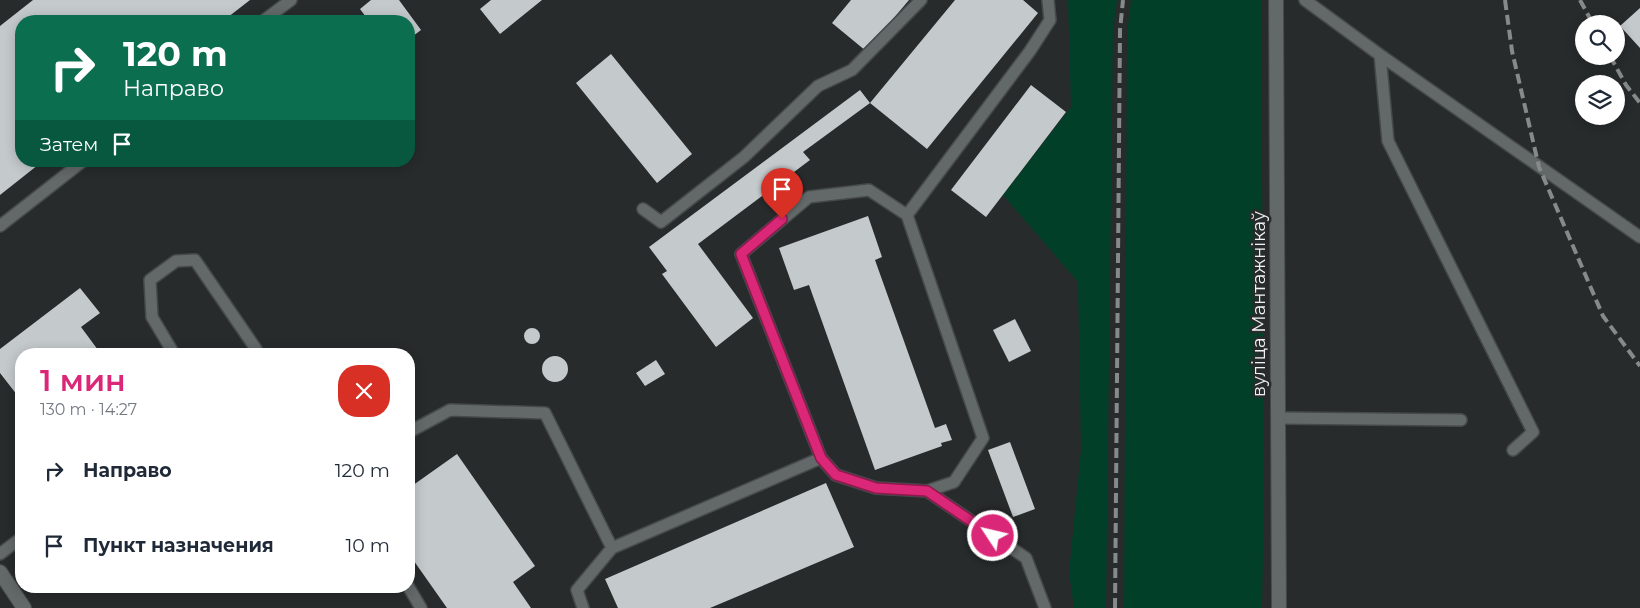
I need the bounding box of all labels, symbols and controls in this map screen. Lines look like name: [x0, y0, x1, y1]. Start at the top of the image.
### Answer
map controls: [1575, 15, 1625, 125]
button: search: [1575, 15, 1625, 65]
text: 120 m: [123, 32, 228, 75]
icon: right: [40, 35, 105, 100]
text: Направо: [123, 75, 224, 102]
button: layers: [1575, 75, 1625, 125]
icon: arrive: [108, 130, 136, 158]
text: Затем: [40, 133, 98, 156]
pin: [761, 168, 803, 219]
icon: arrive: [768, 175, 796, 203]
street label: вуліца Мантажнікаў: [1248, 211, 1270, 397]
text: 1 мин: [40, 362, 126, 399]
button: close: [338, 365, 390, 417]
text: 130 m · 14:27: [40, 400, 137, 419]
icon: right: [40, 457, 68, 485]
text: Направо: [83, 459, 172, 482]
text: 120 m: [335, 459, 390, 482]
position arrow: [966, 509, 1018, 561]
icon: arrive: [40, 532, 68, 560]
text: Пункт назначения: [83, 534, 274, 557]
text: 10 m: [345, 534, 390, 557]

